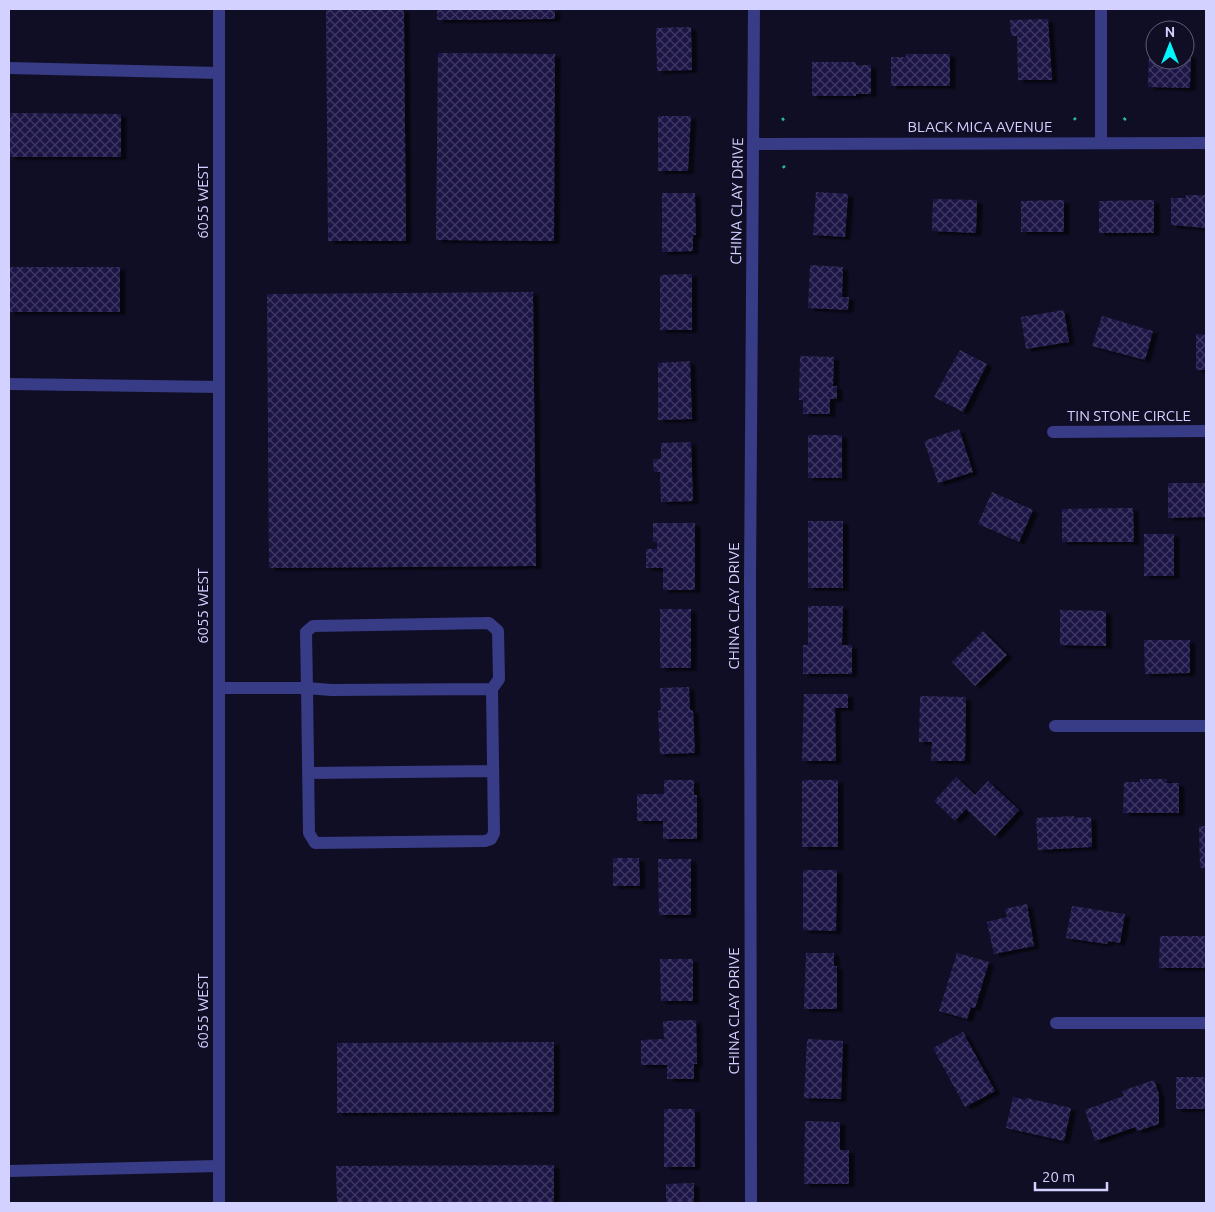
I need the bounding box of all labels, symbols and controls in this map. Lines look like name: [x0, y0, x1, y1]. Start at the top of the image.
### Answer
north arrow: [1145, 20, 1195, 70]
text: N: [1165, 24, 1175, 40]
street label: BLACK MICA AVENUE: [908, 118, 1052, 135]
street label: CHINA CLAY DRIVE: [727, 137, 746, 265]
street label: 6055 WEST: [194, 162, 211, 239]
street label: TIN STONE CIRCLE: [1067, 407, 1191, 424]
street label: CHINA CLAY DRIVE: [725, 542, 742, 670]
street label: 6055 WEST: [194, 567, 211, 644]
street label: CHINA CLAY DRIVE: [725, 947, 742, 1075]
street label: 6055 WEST: [194, 972, 211, 1049]
scale bar: [1035, 1160, 1108, 1192]
text: 20 m: [1042, 1168, 1075, 1185]

